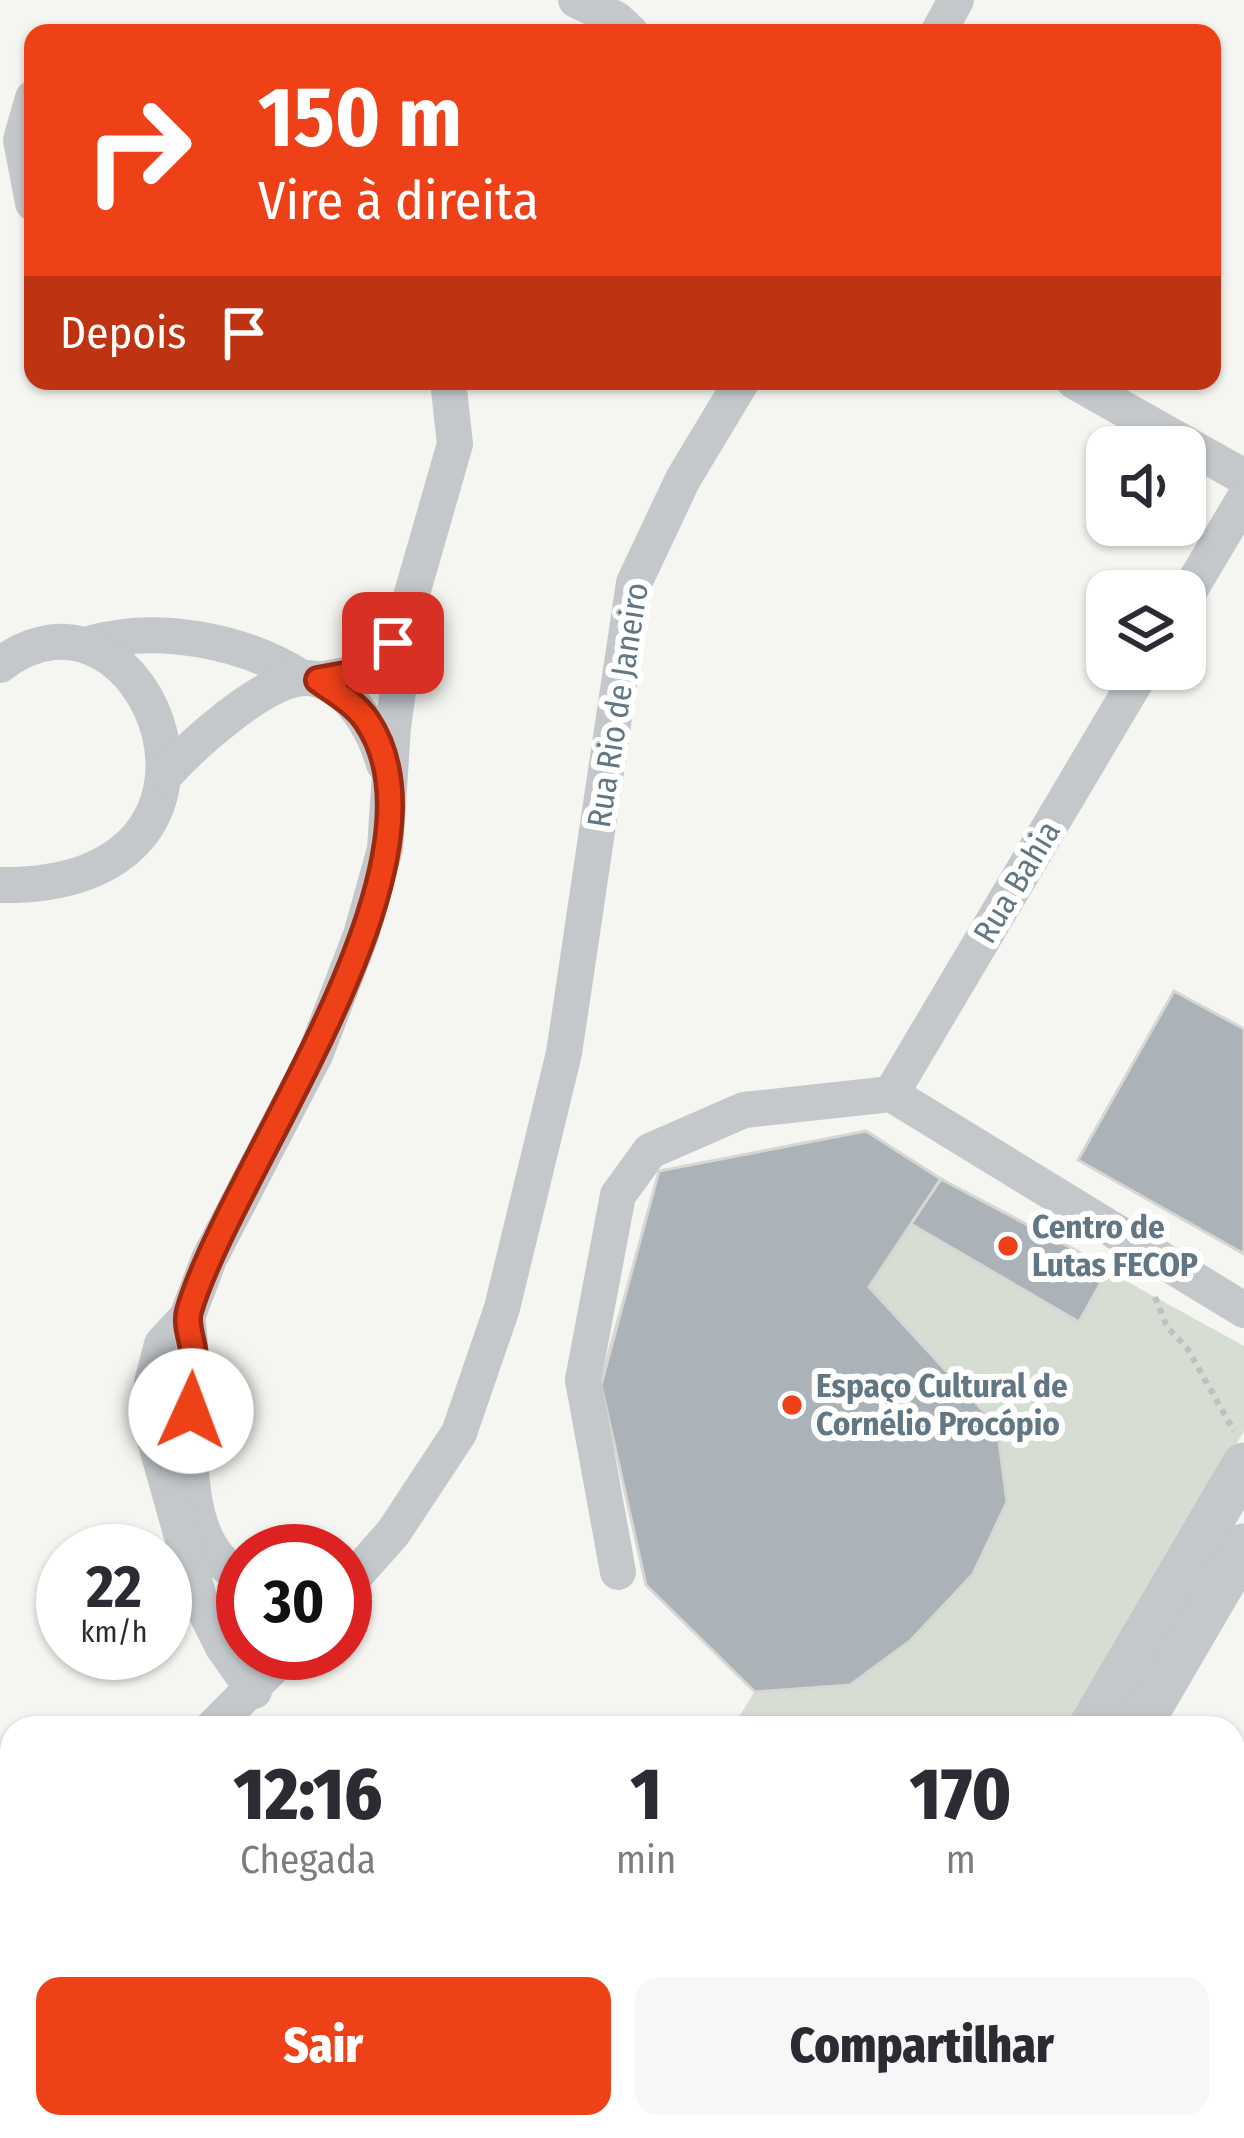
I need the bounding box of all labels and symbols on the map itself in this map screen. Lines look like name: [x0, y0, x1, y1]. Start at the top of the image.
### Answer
street label: Rua Rio de Janeiro: [579, 580, 657, 830]
pin: [342, 592, 444, 694]
street label: Rua Bahia: [965, 814, 1069, 950]
place label: Centro de Lutas FECOP: [1032, 1207, 1198, 1285]
marker: Centro de Lutas FECOP: [995, 1233, 1021, 1259]
position arrow: [128, 1348, 254, 1474]
place label: Espaço Cultural de Cornélio Procópio: [816, 1366, 1068, 1444]
marker: Espaço Cultural de Cornélio Procópio: [779, 1392, 805, 1418]
speed limit sign: 30: [216, 1524, 372, 1680]

